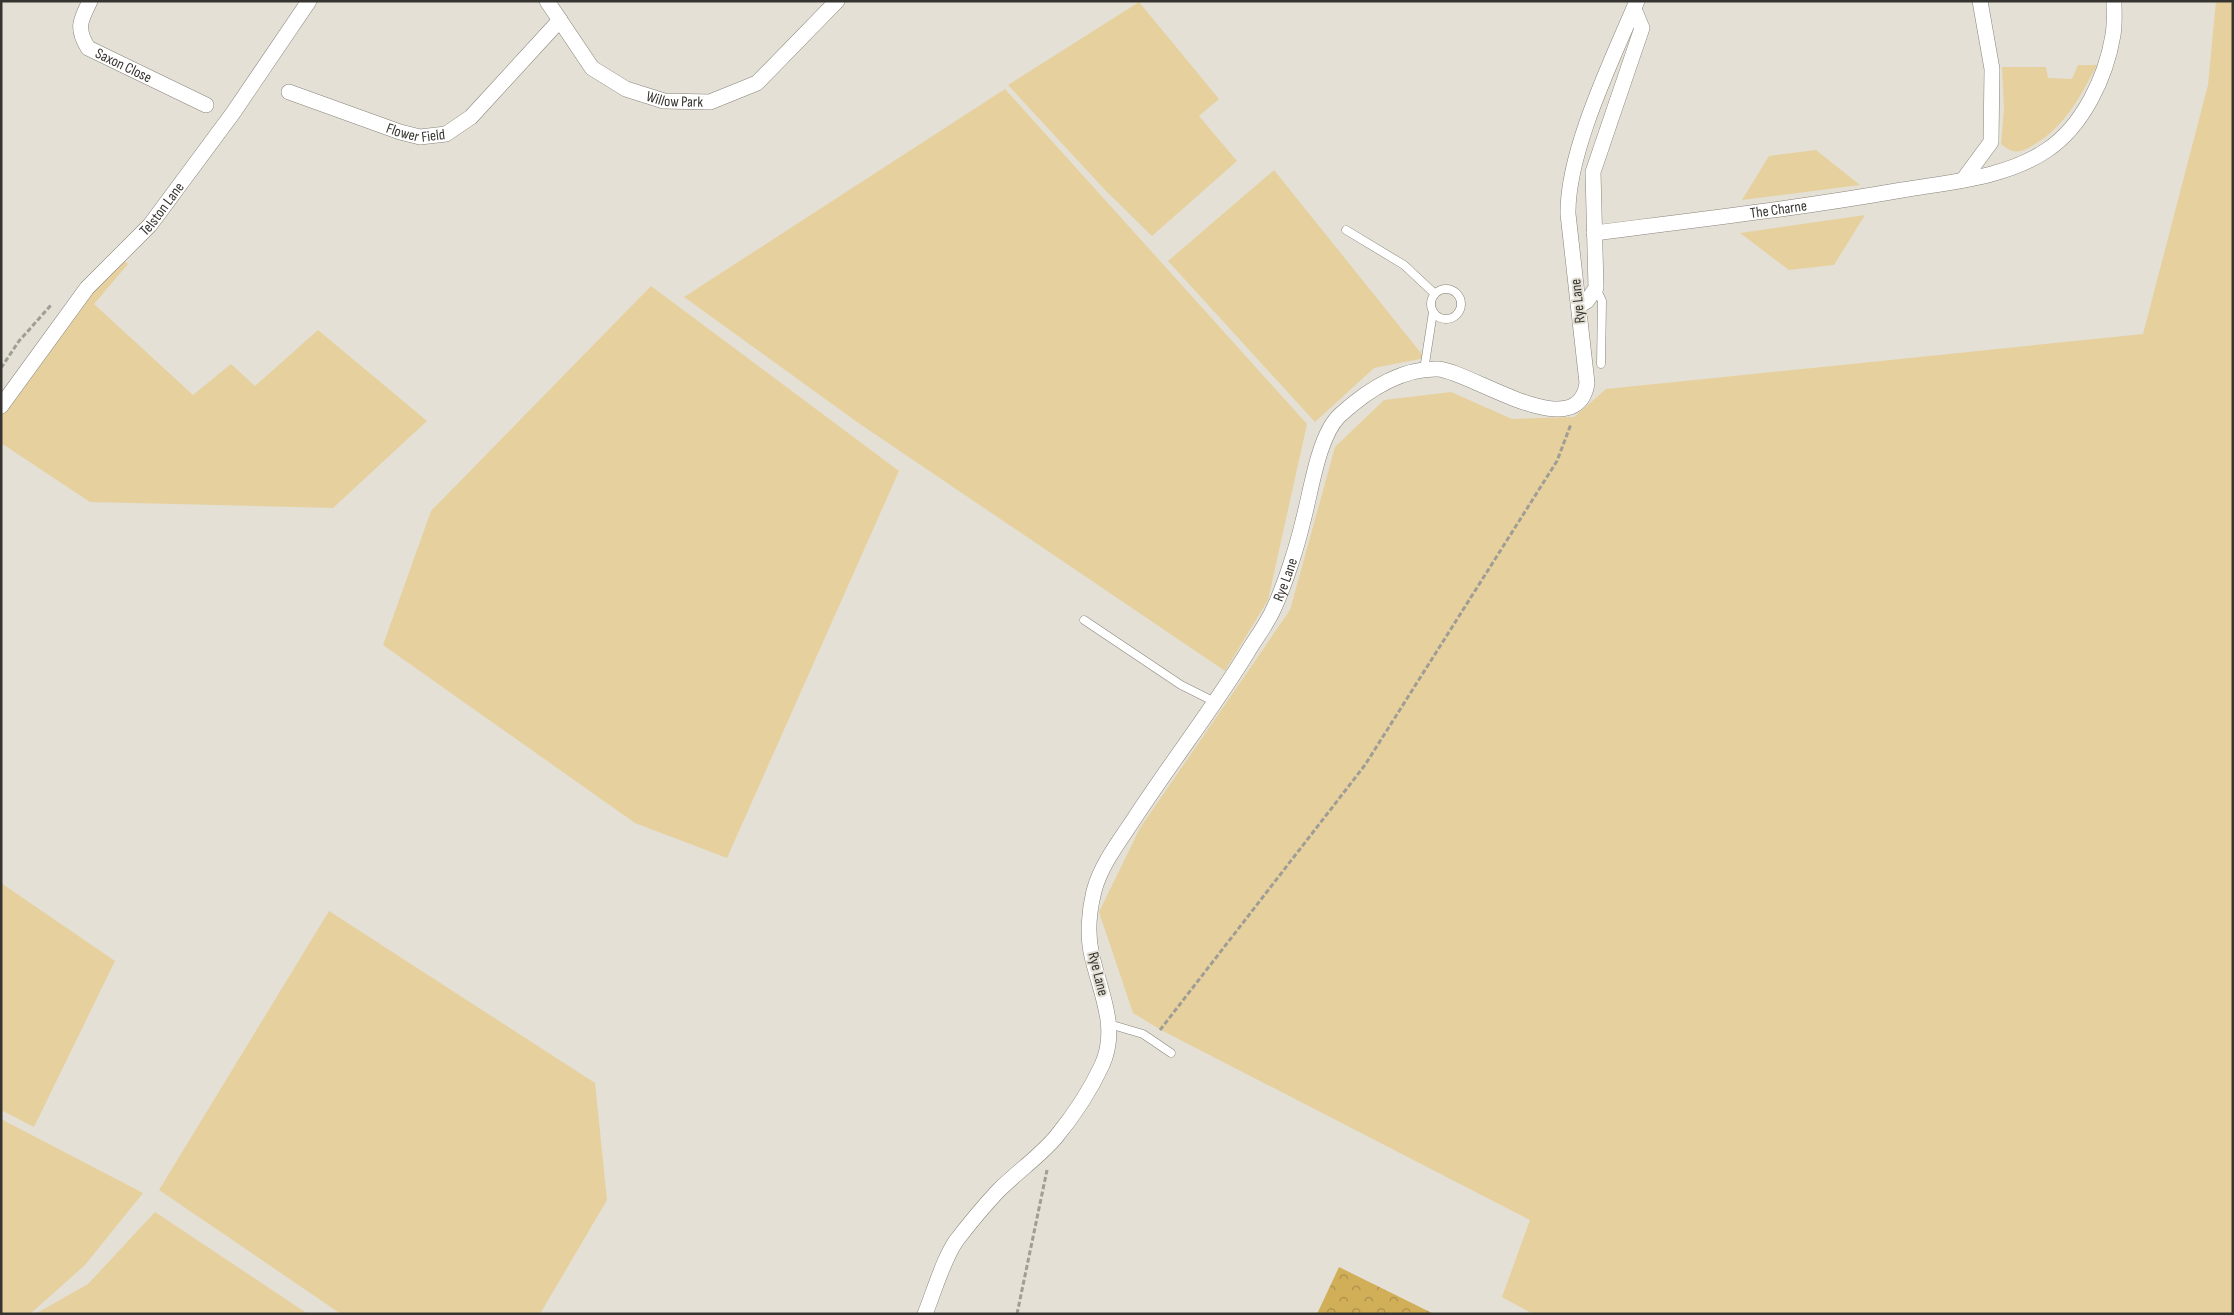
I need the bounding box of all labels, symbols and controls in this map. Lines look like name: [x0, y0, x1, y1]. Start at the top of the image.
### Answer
street label: Saxon Close: [92, 44, 155, 87]
street label: Willow Park: [644, 86, 703, 111]
street label: Flower Field: [384, 118, 446, 147]
street label: Telston Lane: [135, 178, 188, 240]
street label: The Charne: [1749, 196, 1808, 223]
street label: Rye Lane: [1566, 278, 1590, 324]
street label: Rye Lane: [1269, 556, 1302, 604]
street label: Rye Lane: [1083, 950, 1113, 998]

